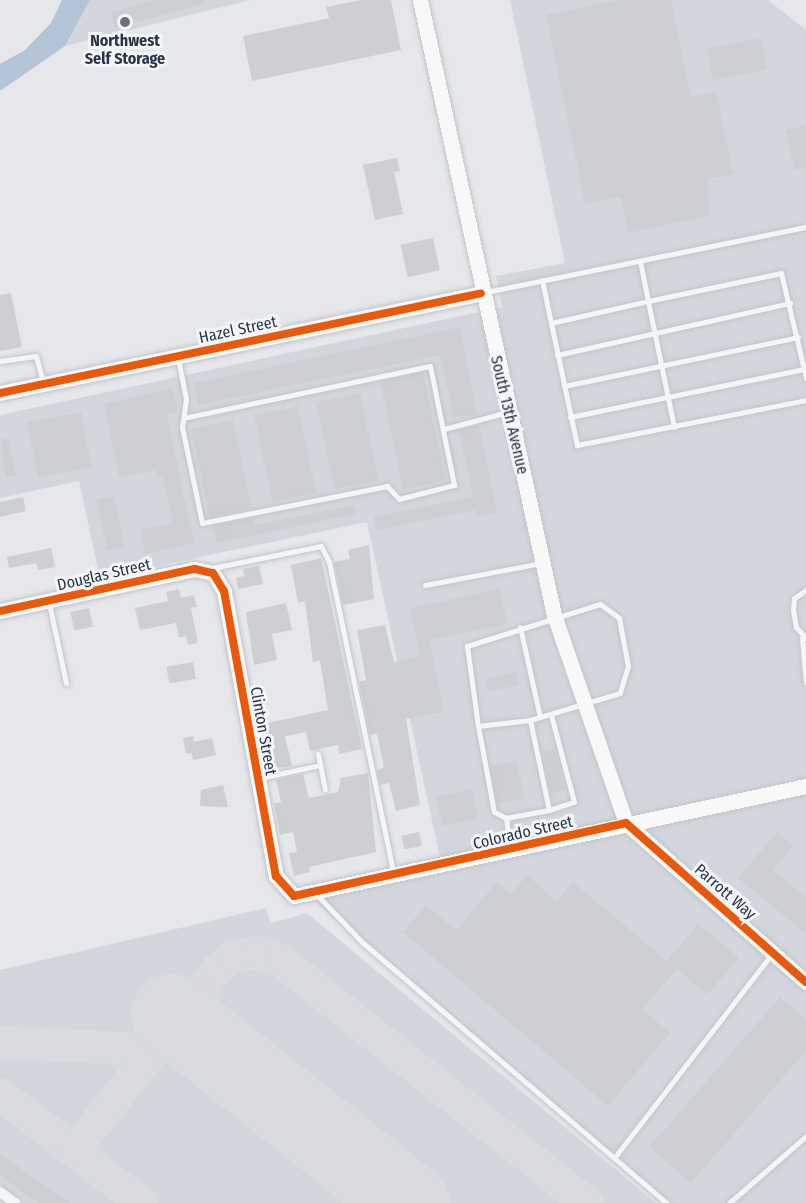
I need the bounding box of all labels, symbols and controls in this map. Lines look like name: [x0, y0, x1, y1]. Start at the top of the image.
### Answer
marker: Northwest Self Storage: [118, 15, 132, 29]
place label: Northwest Self Storage: [85, 31, 165, 69]
street label: Hazel Street: [197, 312, 279, 348]
street label: South 13th Avenue: [486, 354, 532, 476]
street label: Douglas Street: [55, 555, 153, 595]
street label: Clinton Street: [246, 685, 280, 777]
street label: Colorado Street: [471, 812, 575, 854]
street label: Parrott Way: [690, 860, 760, 924]

